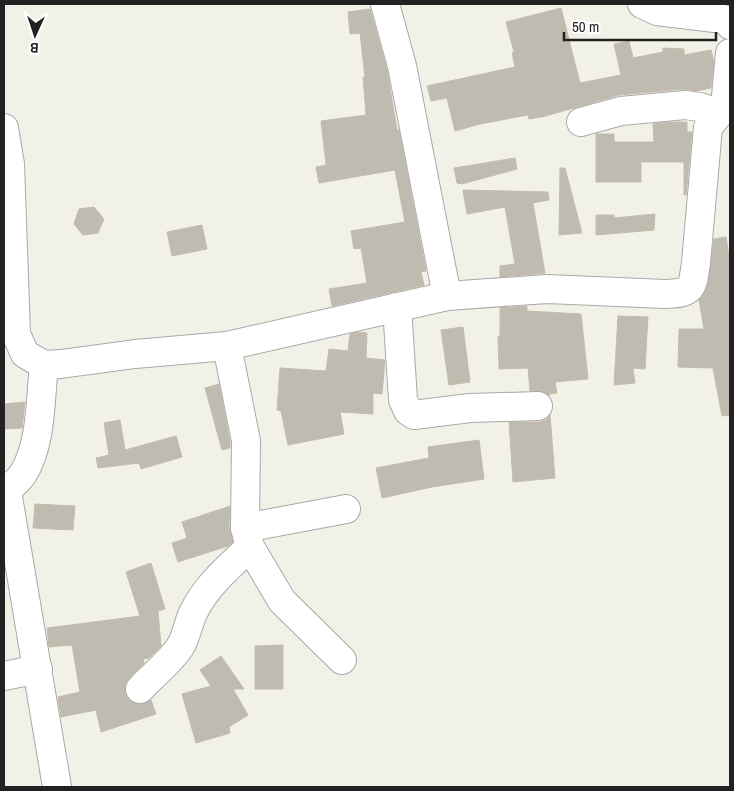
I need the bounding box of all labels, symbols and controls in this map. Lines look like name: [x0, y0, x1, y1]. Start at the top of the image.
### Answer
north arrow: [10, 10, 60, 60]
scale bar: [564, 10, 716, 42]
text: 50 m: [572, 16, 599, 37]
text: B: [30, 39, 39, 57]

